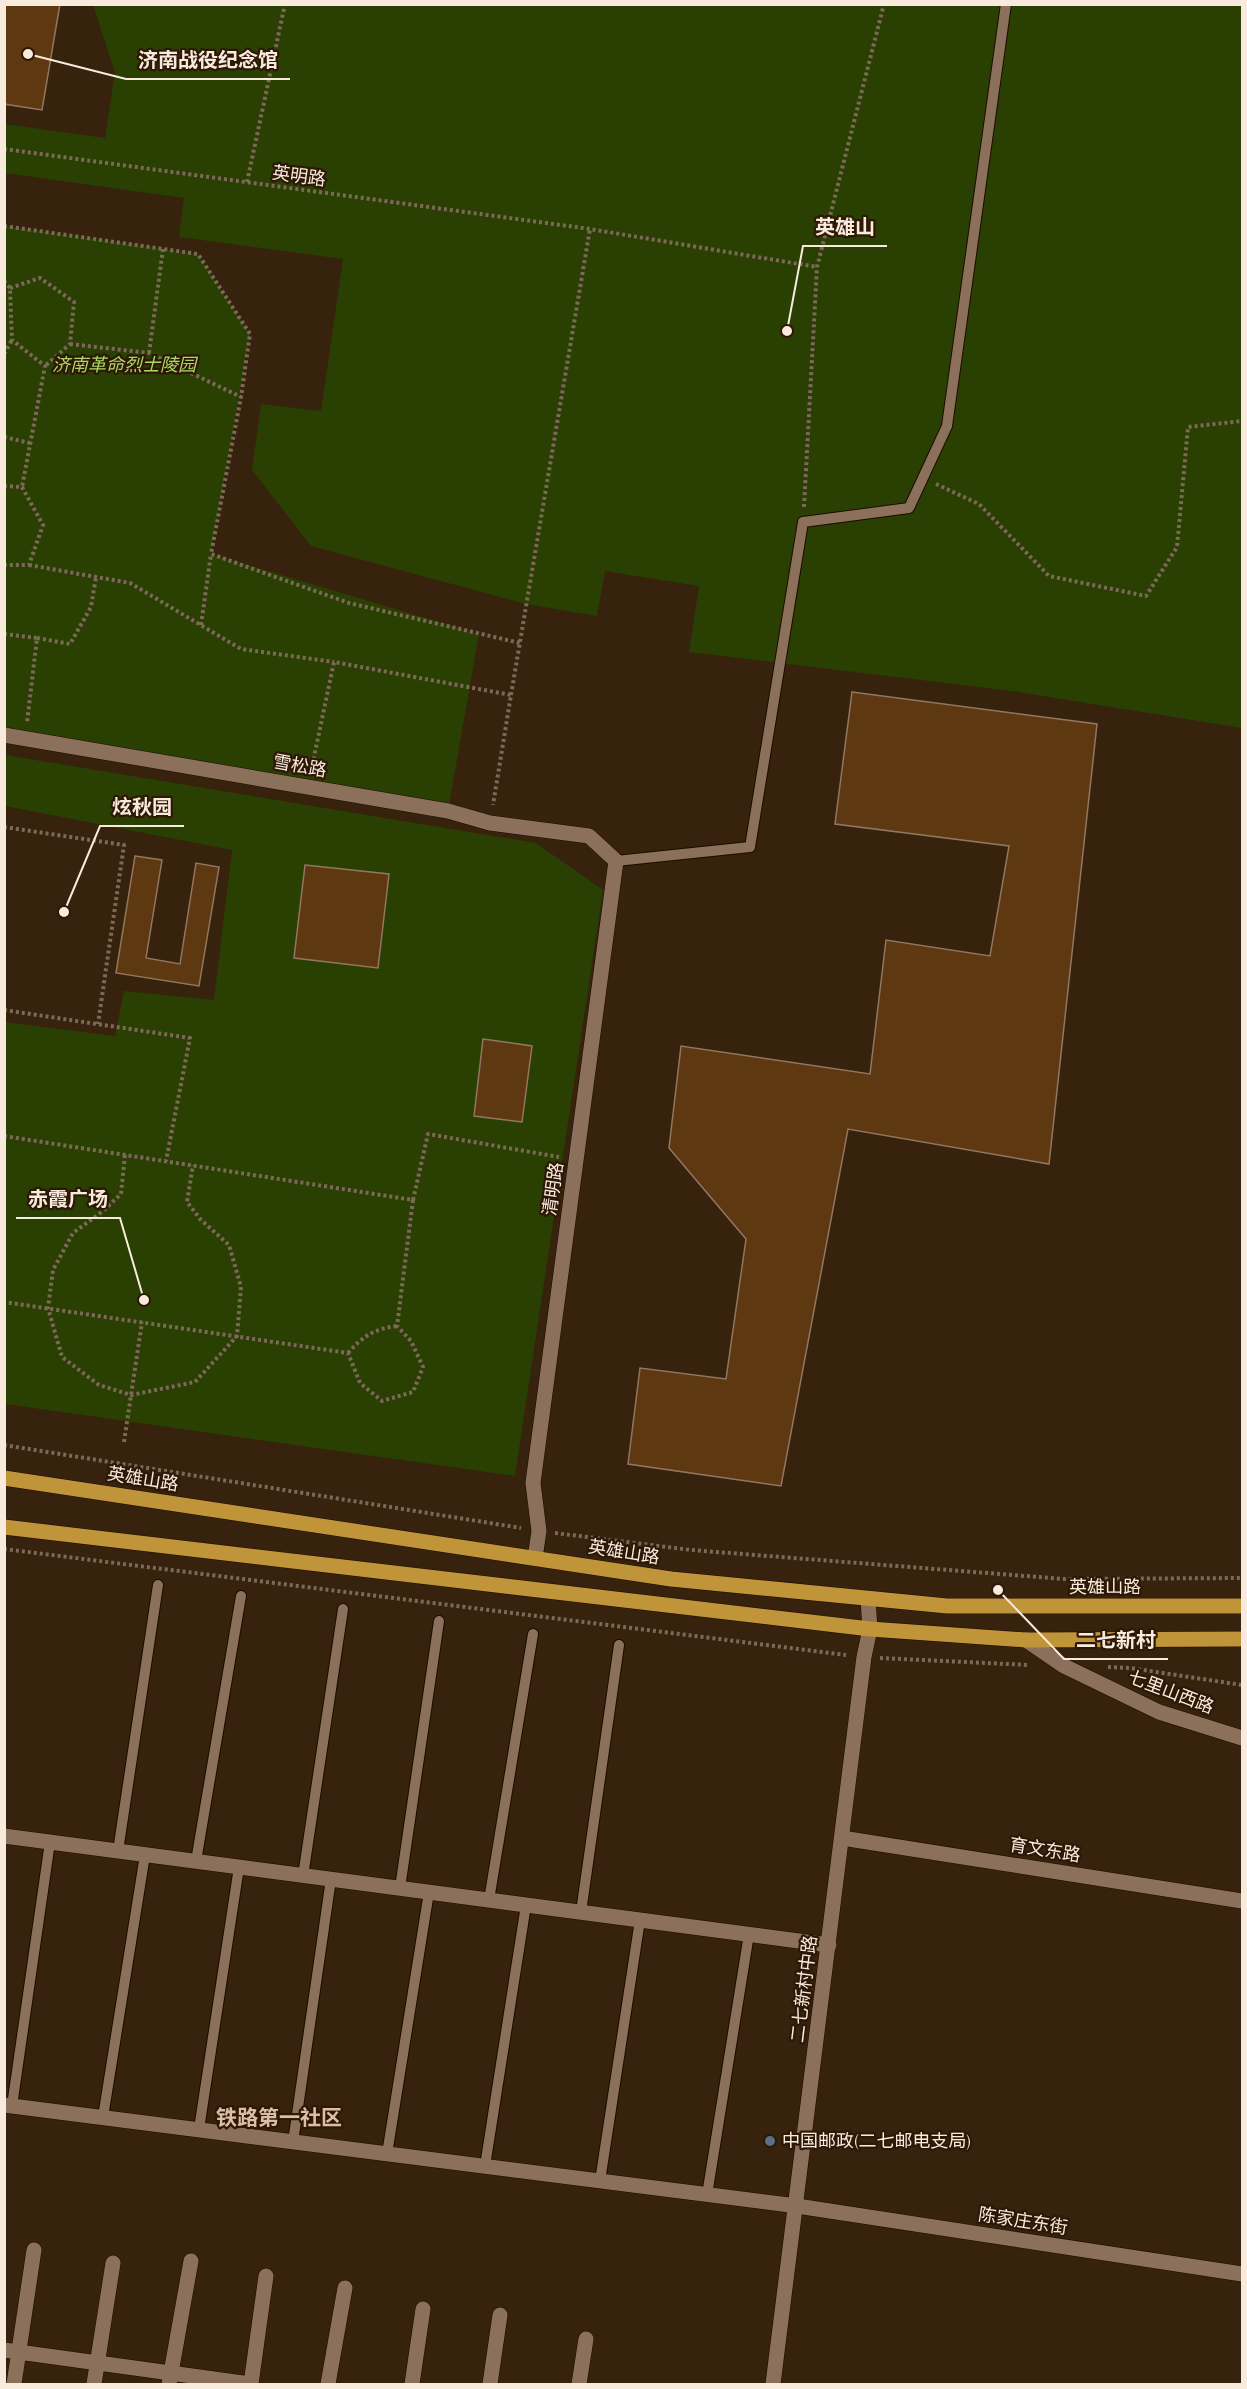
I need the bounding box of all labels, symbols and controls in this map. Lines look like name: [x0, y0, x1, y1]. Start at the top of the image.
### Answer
callout: 济南战役纪念馆: [126, 41, 290, 79]
text: 济南战役纪念馆: [138, 46, 278, 76]
street label: 英明路: [270, 159, 328, 194]
callout: 英雄山: [803, 208, 887, 246]
text: 英雄山: [815, 213, 875, 243]
park label: 济南革命烈士陵园: [52, 352, 199, 379]
street label: 雪松路: [271, 749, 329, 784]
callout: 炫秋园: [100, 788, 184, 826]
text: 炫秋园: [112, 793, 172, 823]
street label: 清明路: [536, 1160, 571, 1218]
callout: 赤霞广场: [16, 1180, 120, 1218]
text: 赤霞广场: [28, 1185, 108, 1215]
street label: 英雄山路: [105, 1461, 181, 1498]
street label: 英雄山路: [586, 1534, 662, 1571]
street label: 英雄山路: [1069, 1574, 1141, 1601]
callout: 二七新村: [1064, 1621, 1168, 1659]
text: 二七新村: [1076, 1626, 1156, 1656]
street label: 七里山西路: [1124, 1664, 1218, 1721]
street label: 育文东路: [1007, 1832, 1083, 1869]
street label: 二七新村中路: [785, 1934, 824, 2044]
district label: 铁路第一社区: [216, 2103, 342, 2135]
place label: 中国邮政(二七邮电支局): [782, 2128, 971, 2155]
marker: 中国邮政(二七邮电支局): [763, 2134, 777, 2148]
street label: 陈家庄东街: [976, 2201, 1069, 2242]

